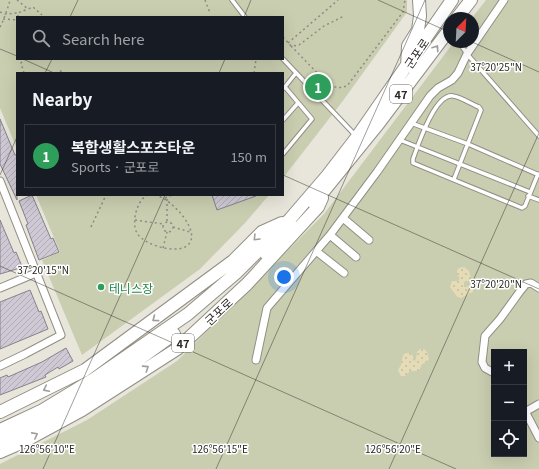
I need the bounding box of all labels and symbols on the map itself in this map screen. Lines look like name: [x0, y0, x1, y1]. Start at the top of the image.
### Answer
north arrow: [443, 12, 479, 48]
street label: 군포로: [400, 35, 432, 71]
one-way arrow: [431, 45, 438, 52]
text: 37°20'25"N: [470, 59, 522, 74]
pin: 1: [305, 72, 331, 102]
road number: 47: [390, 85, 412, 103]
one-way arrow: [253, 233, 261, 241]
text: 37°20'15"N: [17, 262, 69, 277]
your location: [274, 267, 294, 287]
text: 37°20'20"N: [470, 276, 522, 291]
place label: 테니스장: [109, 279, 153, 296]
marker: 테니스장: [96, 282, 106, 292]
street label: 군포로: [200, 293, 236, 329]
one-way arrow: [153, 314, 160, 321]
road number: 47: [172, 334, 194, 352]
one-way arrow: [142, 366, 149, 373]
one-way arrow: [43, 385, 51, 392]
one-way arrow: [31, 433, 38, 440]
text: 126°56'10"E: [19, 441, 75, 456]
text: 126°56'15"E: [192, 441, 248, 456]
text: 126°56'20"E: [365, 441, 421, 456]

